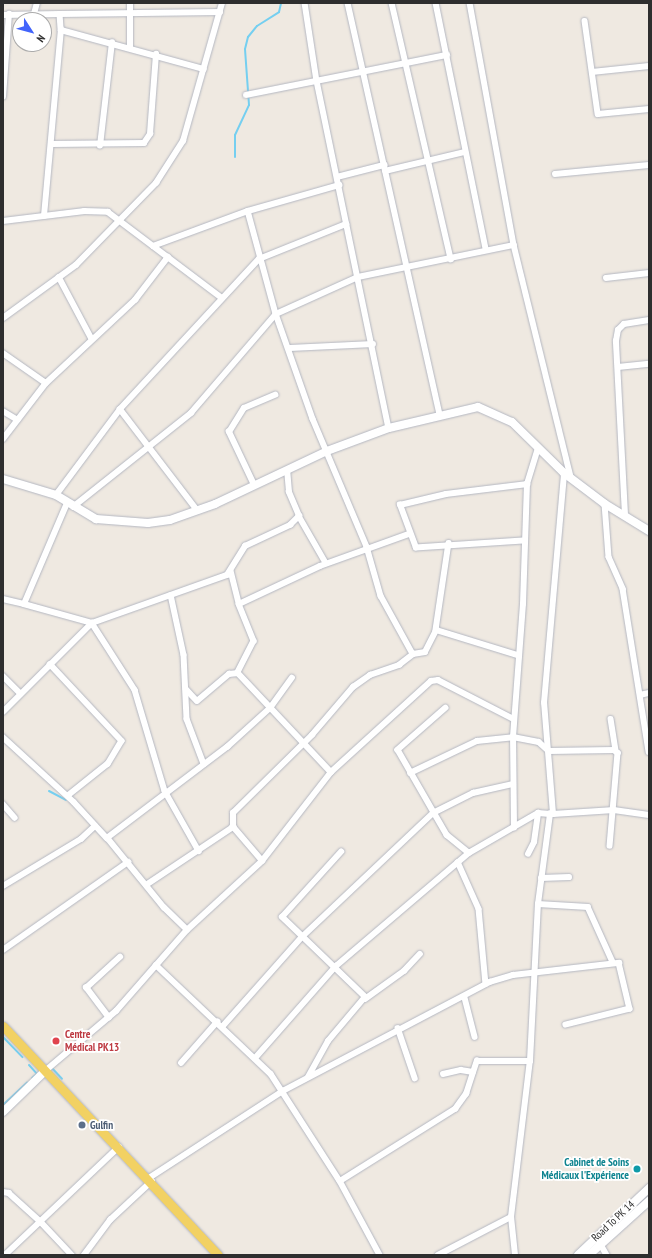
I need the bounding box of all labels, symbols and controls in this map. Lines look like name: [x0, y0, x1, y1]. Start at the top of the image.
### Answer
north arrow: [12, 12, 52, 52]
text: N: [33, 32, 48, 45]
place label: Centre Médical PK13: [65, 1028, 119, 1054]
marker: Centre Médical PK13: [50, 1035, 62, 1047]
place label: Gulfin: [90, 1118, 113, 1132]
marker: Gulfin: [77, 1120, 87, 1130]
place label: Cabinet de Soins Médicaux l'Expérience: [541, 1156, 629, 1182]
marker: Cabinet de Soins Médicaux l'Expérience: [632, 1164, 642, 1174]
street label: Road To PK 14: [589, 1198, 637, 1244]

